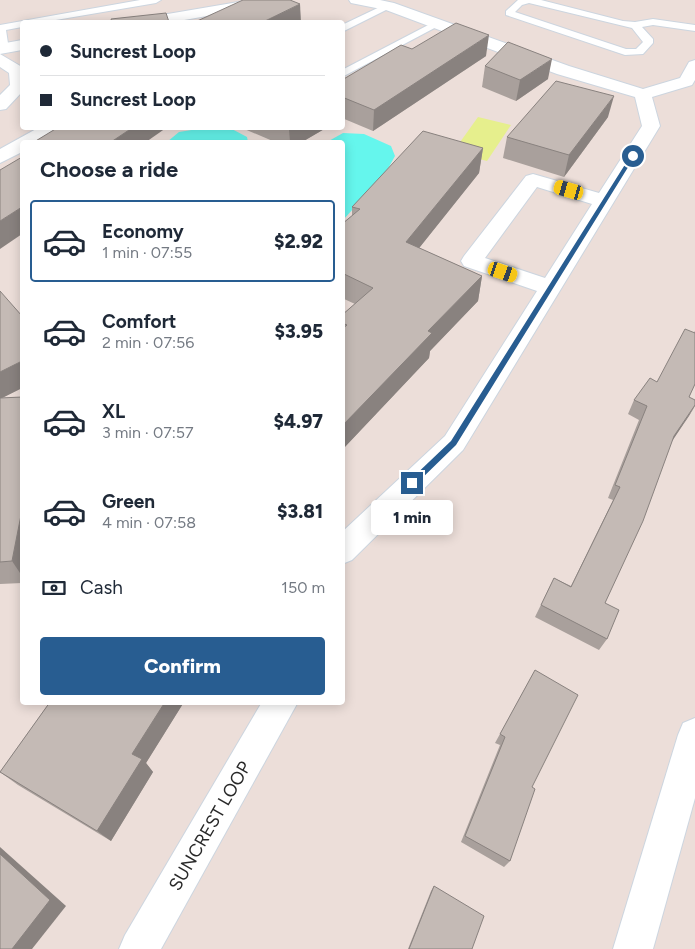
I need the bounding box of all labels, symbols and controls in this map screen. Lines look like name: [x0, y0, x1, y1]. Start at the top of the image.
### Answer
text: Suncrest Loop: [70, 40, 196, 63]
text: Suncrest Loop: [70, 88, 196, 111]
route start: [622, 145, 644, 167]
text: Choose a ride: [40, 156, 178, 183]
car: [552, 179, 585, 201]
icon: car: [42, 219, 87, 264]
text: Economy: [102, 220, 184, 243]
text: $2.92: [274, 230, 323, 253]
text: 1 min · 07:55: [102, 243, 192, 262]
car: [486, 260, 519, 284]
icon: car: [42, 309, 87, 354]
text: Comfort: [102, 310, 177, 333]
text: $3.95: [275, 320, 323, 343]
text: 2 min · 07:56: [102, 333, 194, 352]
icon: car: [42, 399, 87, 444]
text: XL: [102, 400, 125, 423]
text: $4.97: [273, 410, 323, 433]
text: 3 min · 07:57: [102, 423, 194, 442]
route end: [401, 472, 423, 494]
icon: car: [42, 489, 87, 534]
text: Green: [102, 490, 155, 513]
text: $3.81: [277, 500, 323, 523]
callout: 1 min: [371, 500, 453, 536]
text: 1 min: [393, 508, 431, 527]
text: 4 min · 07:58: [102, 513, 196, 532]
icon: cash: [40, 574, 68, 602]
text: Cash: [80, 576, 123, 599]
text: 150 m: [281, 578, 325, 597]
button: Confirm: [40, 637, 325, 695]
street label: SUNCREST LOOP: [164, 758, 256, 894]

